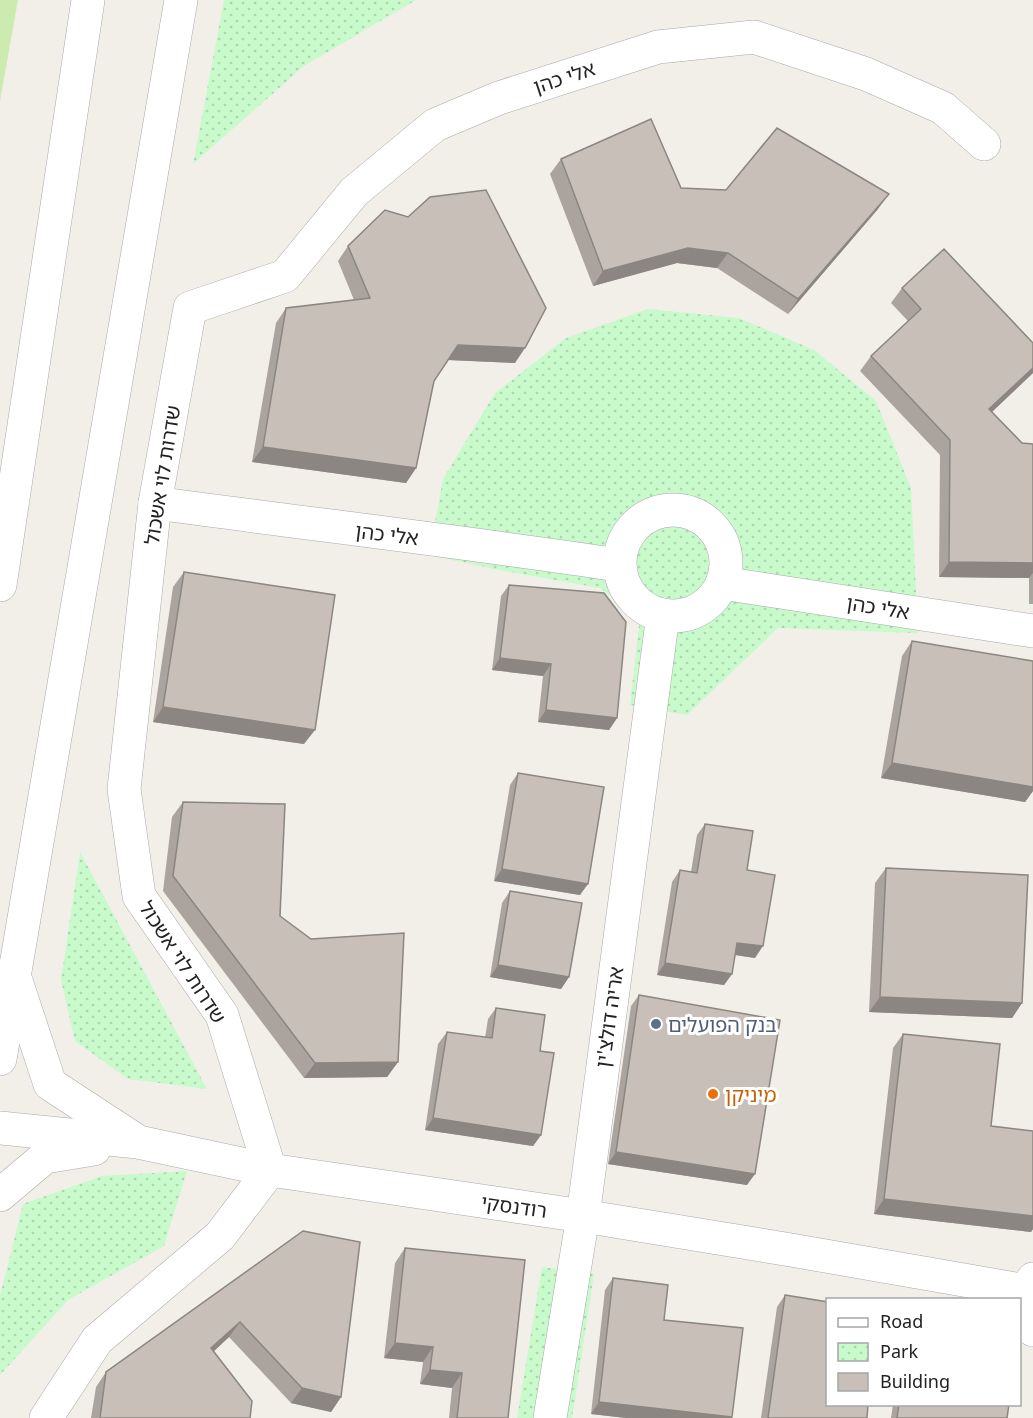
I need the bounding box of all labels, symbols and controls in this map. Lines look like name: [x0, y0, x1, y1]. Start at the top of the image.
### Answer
street label: אלי כהן: [530, 54, 598, 100]
street label: שדרות לוי אשכול: [138, 403, 186, 547]
street label: אלי כהן: [354, 517, 420, 551]
street label: אלי כהן: [845, 589, 911, 625]
street label: שדרות לוי אשכול: [133, 896, 233, 1028]
street label: אריה דולצ'ין: [589, 965, 629, 1069]
place label: בנק הפועלים: [668, 1011, 777, 1038]
marker: בנק הפועלים: [649, 1017, 663, 1031]
place label: מיניקן: [725, 1081, 776, 1108]
marker: מיניקן: [706, 1087, 720, 1101]
street label: רודנסקי: [479, 1188, 549, 1224]
legend: [826, 1298, 1021, 1406]
text: Road: [880, 1309, 923, 1333]
text: Park: [880, 1339, 918, 1363]
text: Building: [880, 1369, 950, 1393]

